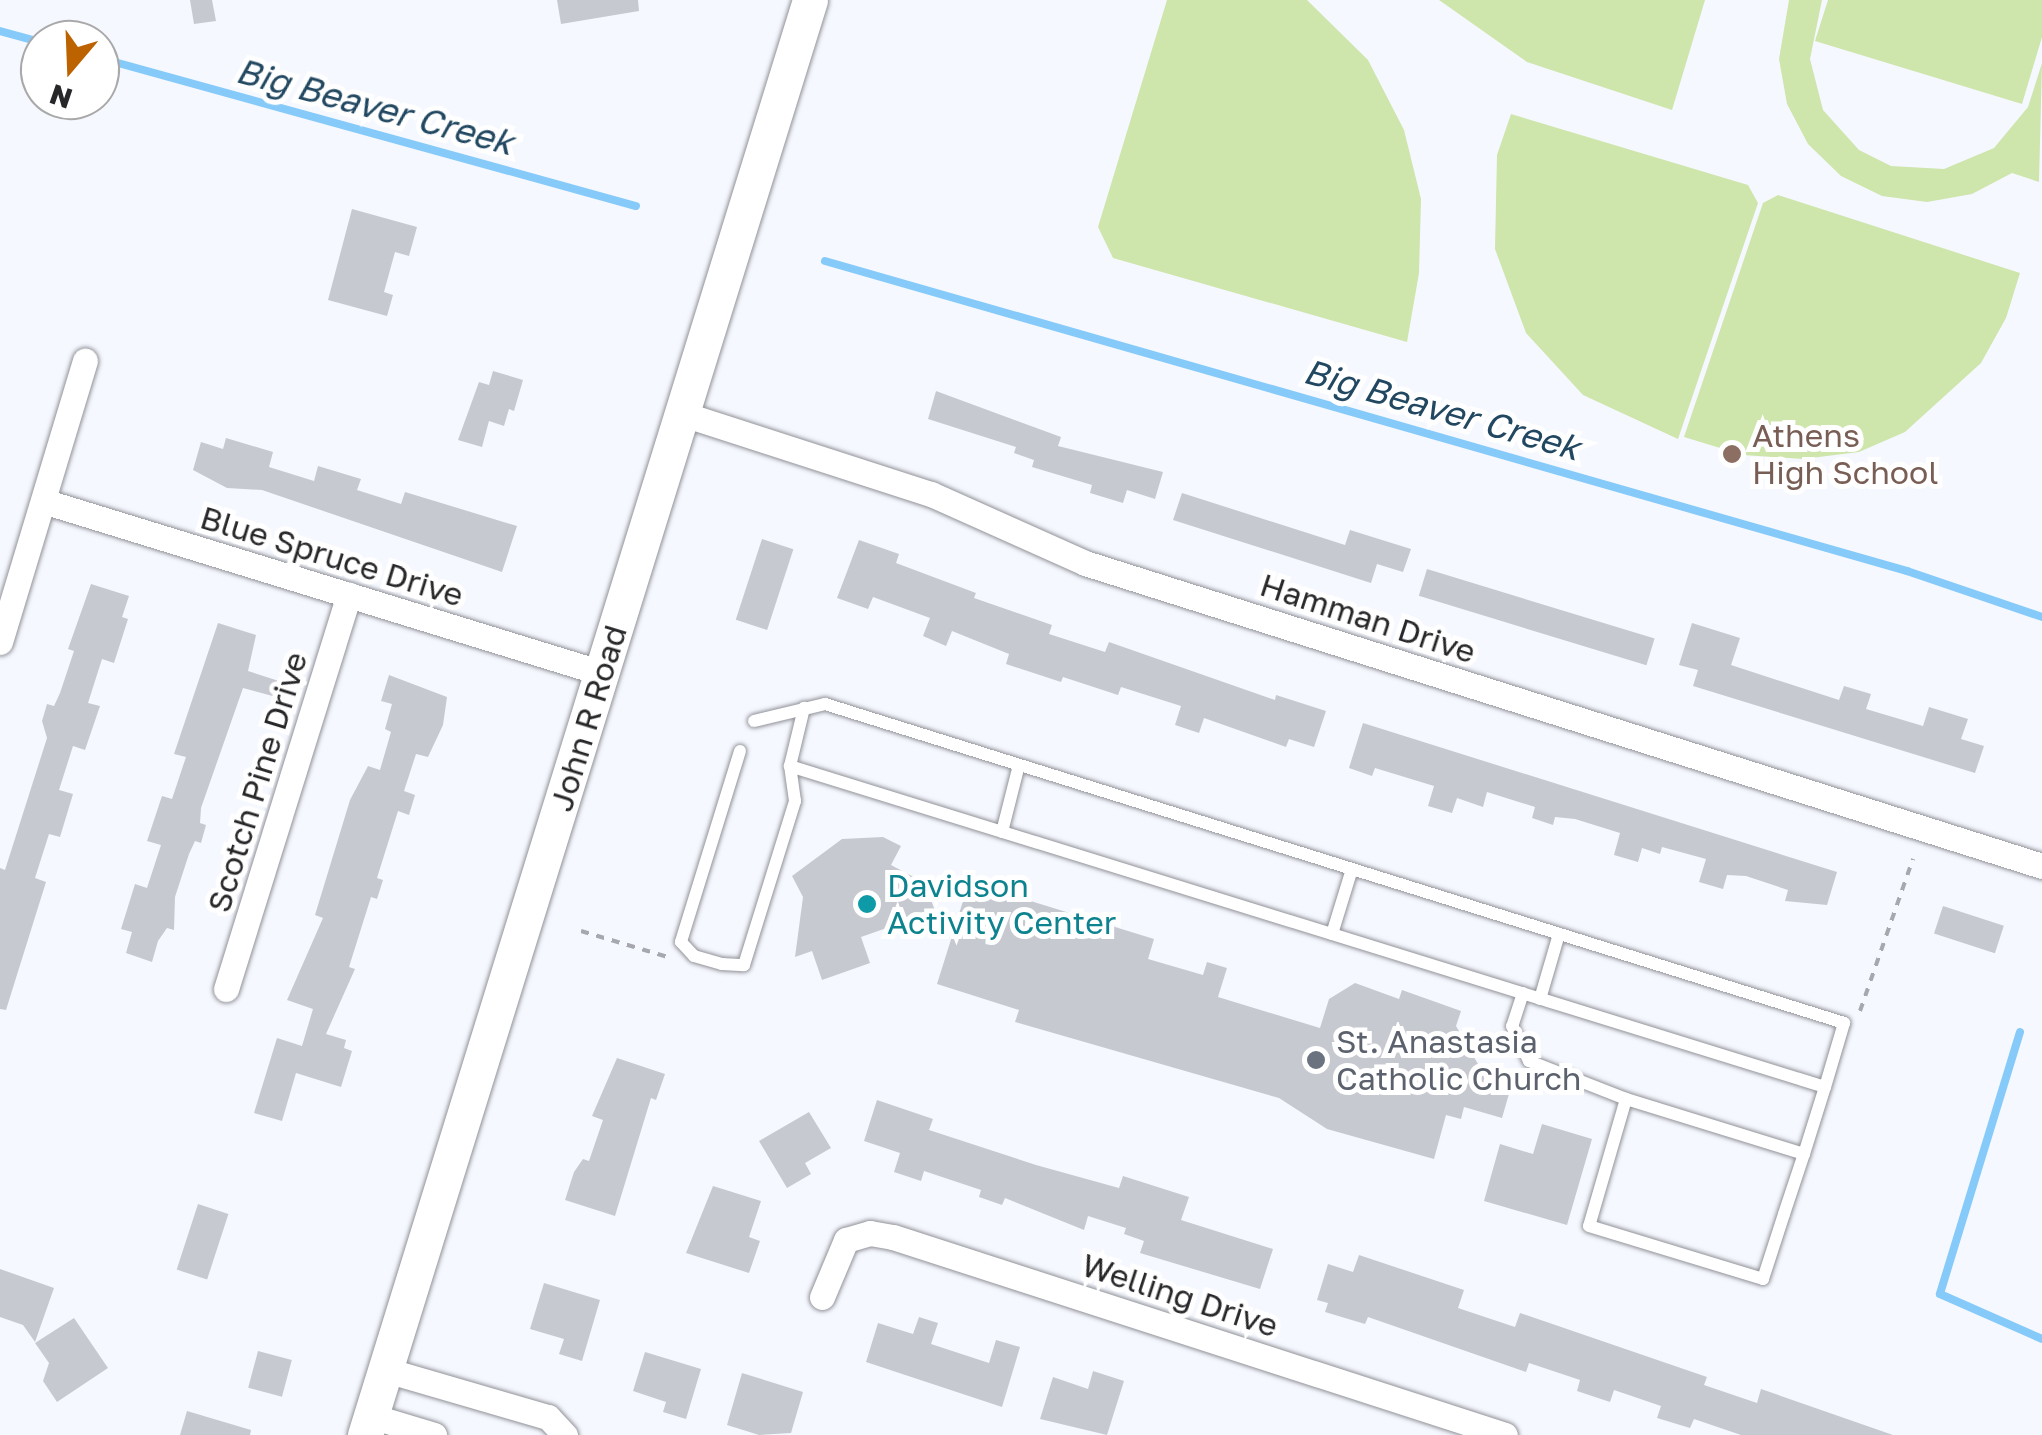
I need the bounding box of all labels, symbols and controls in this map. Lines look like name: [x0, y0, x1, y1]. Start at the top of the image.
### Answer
north arrow: [20, 20, 120, 120]
water label: Big Beaver Creek: [232, 49, 518, 163]
text: N: [45, 78, 76, 116]
water label: Big Beaver Creek: [1299, 350, 1585, 468]
place label: Athens High School: [1752, 417, 1938, 492]
marker: Athens High School: [1721, 443, 1743, 465]
street label: Blue Spruce Drive: [196, 498, 468, 614]
street label: Hamman Drive: [1256, 565, 1480, 671]
street label: John R Road: [542, 620, 634, 816]
street label: Scotch Pine Drive: [199, 647, 315, 917]
place label: Davidson Activity Center: [887, 867, 1116, 942]
marker: Davidson Activity Center: [856, 893, 878, 915]
place label: St. Anastasia Catholic Church: [1336, 1023, 1582, 1098]
marker: St. Anastasia Catholic Church: [1305, 1049, 1327, 1071]
street label: Welling Drive: [1077, 1245, 1283, 1345]

